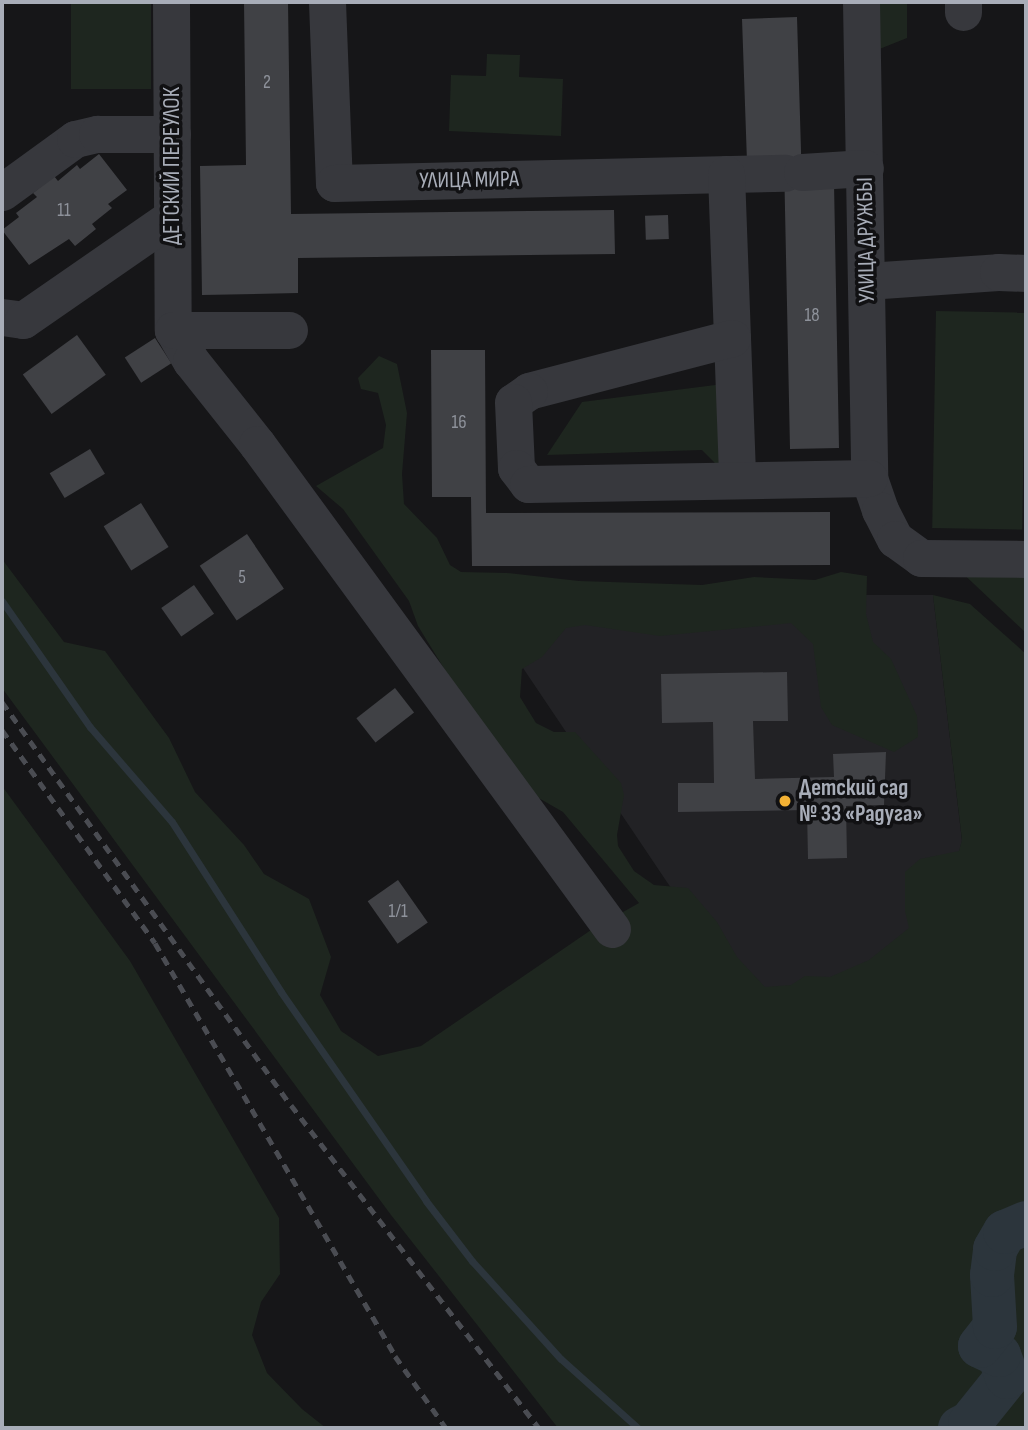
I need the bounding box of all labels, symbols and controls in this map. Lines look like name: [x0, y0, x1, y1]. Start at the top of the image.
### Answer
house number: 2: [263, 72, 271, 94]
street label: ДЕТСКИЙ ПЕРЕУЛОК: [158, 87, 186, 245]
street label: УЛИЦА МИРА: [419, 165, 519, 195]
street label: УЛИЦА ДРУЖБЫ: [851, 177, 881, 303]
house number: 11: [57, 200, 71, 222]
house number: 18: [805, 305, 819, 327]
house number: 16: [452, 412, 466, 434]
house number: 5: [238, 567, 246, 589]
place label: Детский сад № 33 «Радуга»: [799, 774, 922, 828]
marker: Детский сад № 33 «Радуга»: [777, 793, 793, 809]
house number: 1/1: [388, 901, 408, 923]

